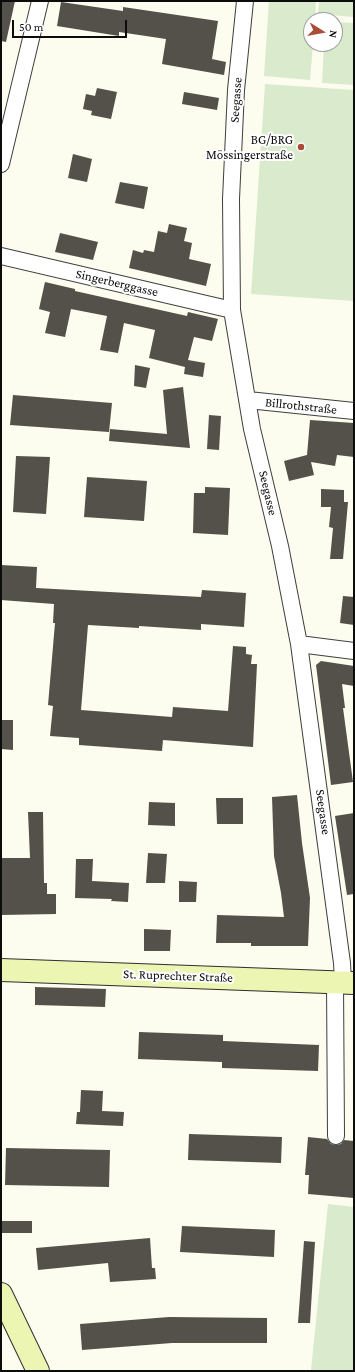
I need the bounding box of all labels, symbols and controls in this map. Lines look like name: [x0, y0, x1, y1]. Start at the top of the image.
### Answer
scale bar: [14, 12, 129, 38]
north arrow: [303, 12, 343, 52]
text: 50 m: [19, 20, 43, 34]
text: N: [327, 29, 340, 39]
street label: Seegasse: [227, 77, 245, 123]
place label: BG/BRG Mössingerstraße: [206, 132, 293, 163]
marker: BG/BRG Mössingerstraße: [296, 142, 306, 152]
street label: Singerberggasse: [74, 266, 160, 300]
street label: Billrothstraße: [264, 394, 338, 418]
street label: Seegasse: [255, 469, 281, 517]
street label: Seegasse: [312, 788, 334, 836]
street label: St. Ruprechter Straße: [123, 966, 233, 986]

